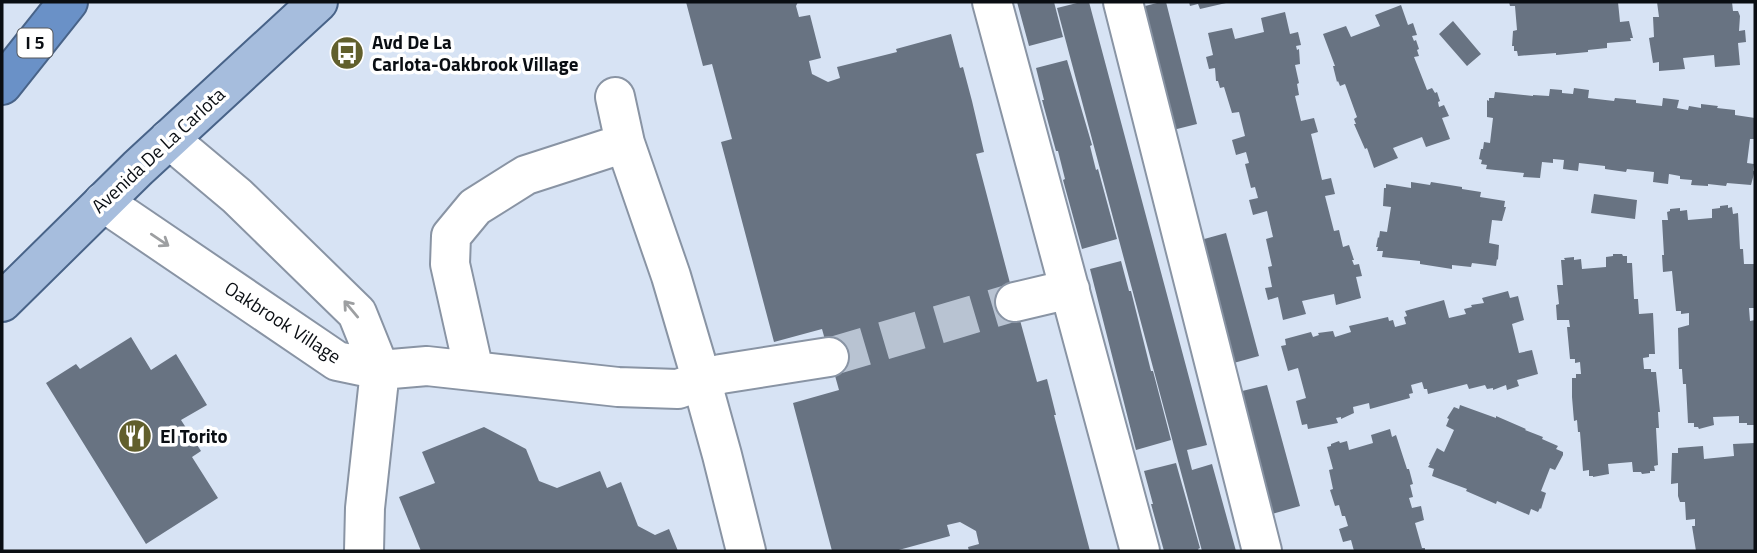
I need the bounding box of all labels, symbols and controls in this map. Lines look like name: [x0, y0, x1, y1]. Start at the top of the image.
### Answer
place label: Avd De La Carlota-Oakbrook Village: [372, 27, 579, 78]
road number: I 5: [18, 28, 52, 58]
bus stop icon: Avd De La Carlota-Oakbrook Village: [328, 34, 366, 72]
street label: Avenida De La Carlota: [84, 80, 231, 219]
one-way arrow: [150, 233, 169, 247]
street label: Oakbrook Village: [219, 273, 347, 370]
one-way arrow: [343, 300, 359, 318]
restaurant icon: El Torito: [116, 417, 154, 455]
place label: El Torito: [160, 421, 228, 450]

